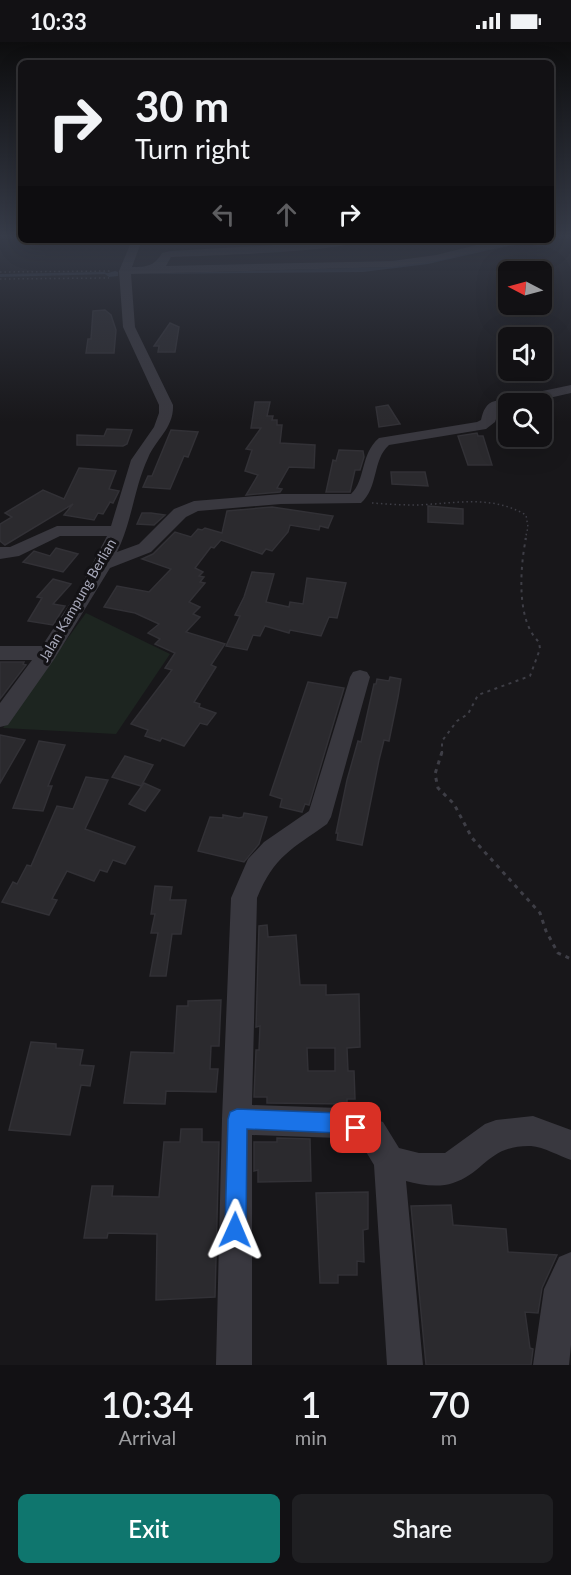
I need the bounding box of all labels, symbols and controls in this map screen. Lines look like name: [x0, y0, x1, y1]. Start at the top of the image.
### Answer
text: 10:33: [30, 8, 87, 35]
text: 30 m: [135, 81, 229, 131]
icon: right: [36, 84, 114, 162]
text: Turn right: [135, 132, 250, 165]
icon: left: [207, 198, 240, 231]
icon: ahead: [270, 198, 303, 231]
icon: right: [333, 198, 366, 231]
north arrow: [498, 261, 552, 315]
map controls: [498, 261, 552, 447]
button: sound: [498, 327, 552, 381]
button: search: [498, 393, 552, 447]
street label: Jalan Kampung Berlian: [35, 535, 119, 665]
pin: [330, 1102, 381, 1153]
icon: arrive: [339, 1111, 372, 1144]
position arrow: [203, 1198, 267, 1262]
text: 10:34: [101, 1382, 194, 1426]
text: 1: [301, 1382, 321, 1426]
text: 70: [428, 1382, 470, 1426]
text: Arrival: [119, 1425, 176, 1449]
text: min: [295, 1425, 327, 1449]
text: m: [441, 1425, 457, 1449]
button: Exit: [18, 1494, 280, 1563]
button: Share: [292, 1494, 553, 1563]

